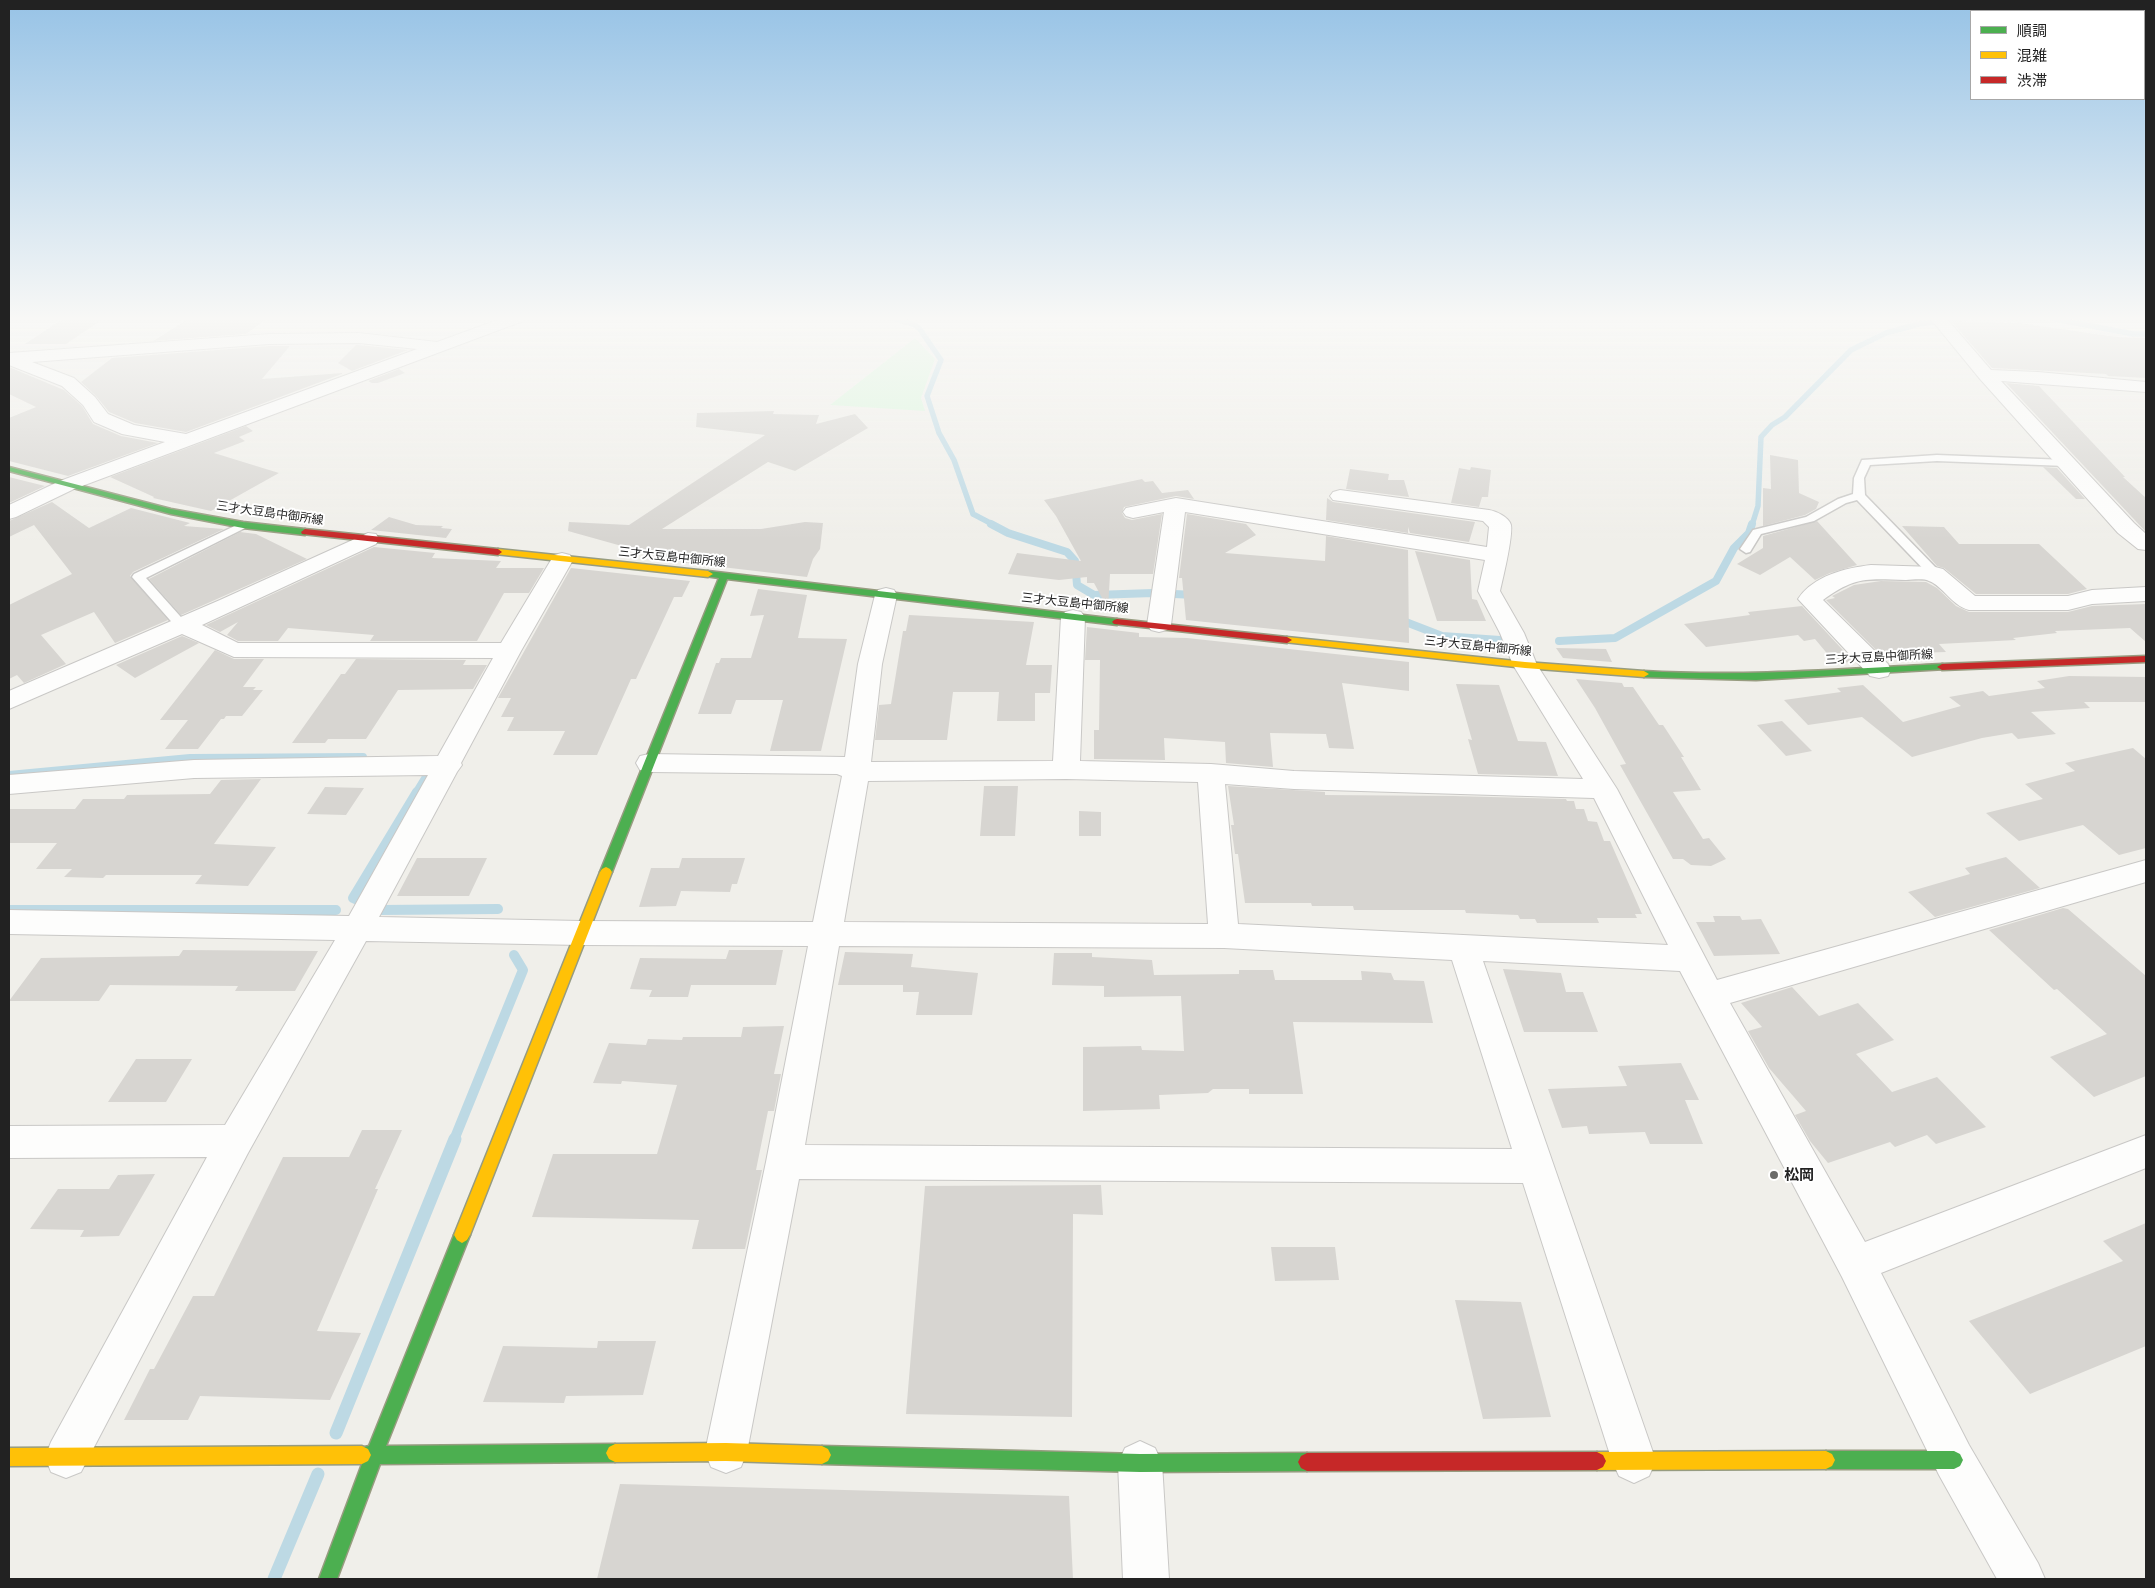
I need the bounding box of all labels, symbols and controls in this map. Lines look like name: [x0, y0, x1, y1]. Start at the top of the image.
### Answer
legend: [1970, 10, 2145, 100]
text: 順調: [2017, 21, 2047, 39]
text: 混雑: [2017, 46, 2047, 64]
text: 渋滞: [2017, 71, 2047, 89]
street label: 三才大豆島中御所線: [216, 498, 324, 528]
street label: 三才大豆島中御所線: [618, 544, 726, 570]
street label: 三才大豆島中御所線: [1021, 590, 1129, 616]
street label: 三才大豆島中御所線: [1424, 633, 1532, 659]
street label: 三才大豆島中御所線: [1825, 647, 1933, 667]
place label: 松岡: [1784, 1166, 1814, 1184]
marker: 松岡: [1768, 1169, 1780, 1181]

